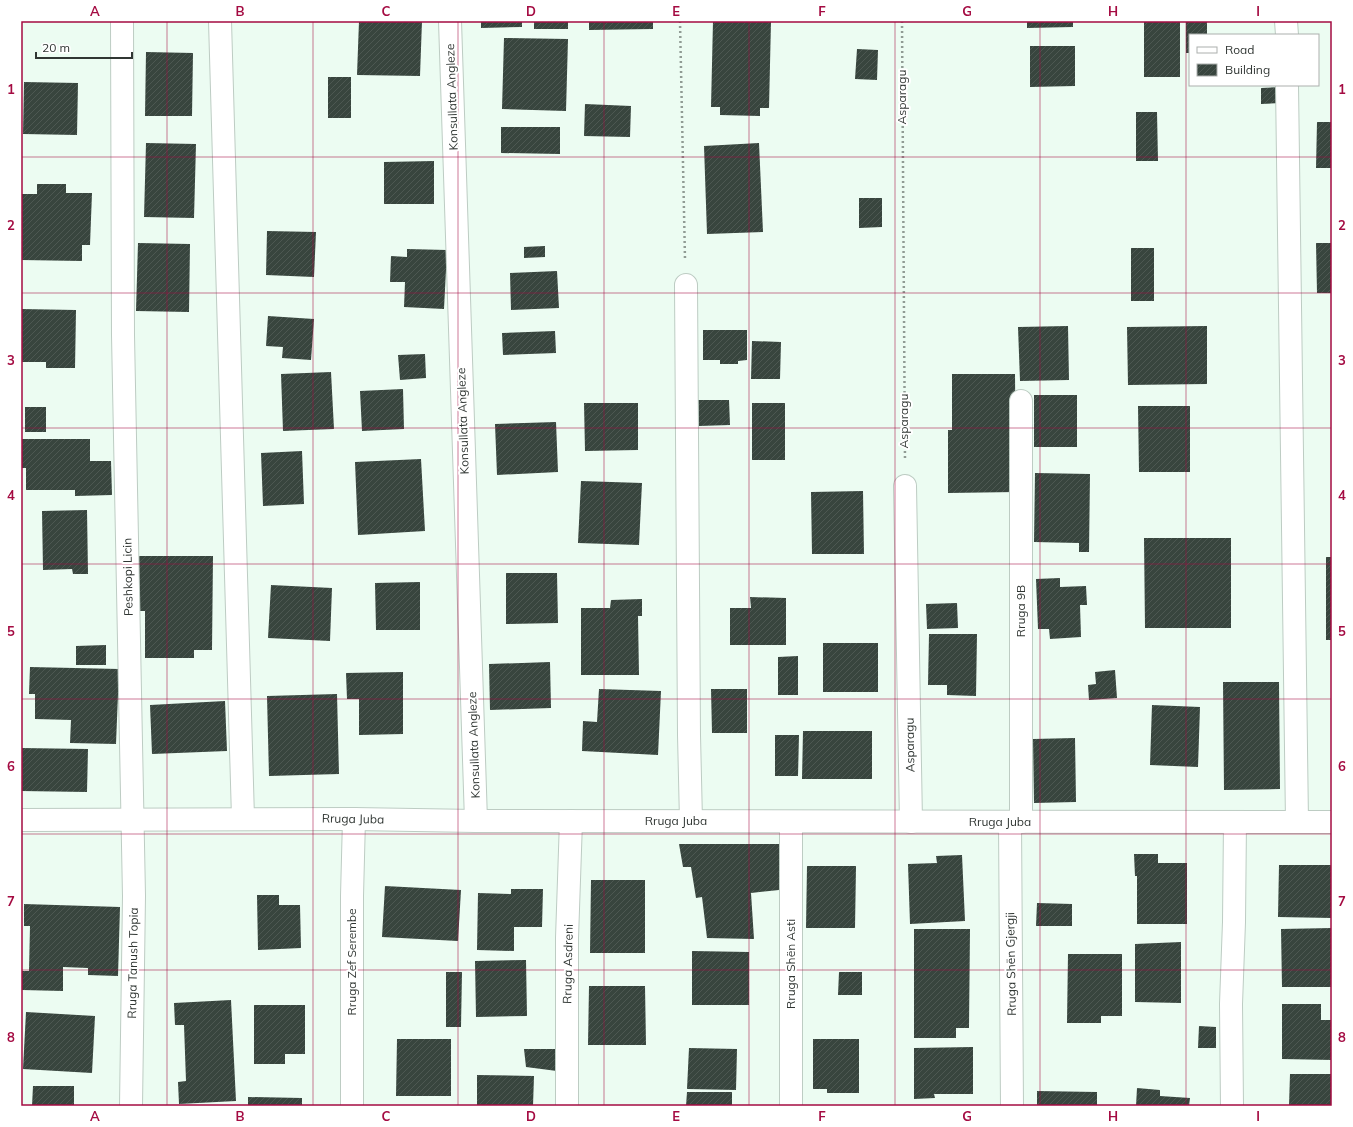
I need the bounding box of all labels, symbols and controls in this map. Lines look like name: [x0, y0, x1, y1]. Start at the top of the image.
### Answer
text: A: [90, 3, 100, 19]
text: B: [236, 3, 245, 19]
text: C: [382, 3, 391, 19]
text: D: [526, 3, 536, 19]
text: E: [672, 3, 680, 19]
text: F: [818, 3, 826, 19]
text: G: [962, 3, 972, 19]
text: H: [1108, 3, 1118, 19]
text: I: [1256, 3, 1260, 19]
scale bar: [36, 34, 132, 60]
legend: [1189, 34, 1319, 86]
text: 20 m: [42, 40, 70, 55]
text: Road: [1225, 42, 1254, 57]
street label: Konsullata Angleze: [442, 43, 461, 151]
text: Building: [1225, 62, 1270, 77]
street label: Asparagu: [894, 70, 909, 124]
text: 1: [7, 81, 15, 97]
text: 1: [1338, 81, 1346, 97]
text: 2: [7, 217, 15, 233]
text: 2: [1338, 217, 1346, 233]
text: 3: [7, 352, 15, 368]
text: 3: [1338, 352, 1346, 368]
street label: Konsullata Angleze: [453, 367, 472, 475]
street label: Asparagu: [896, 394, 911, 448]
text: 4: [7, 487, 15, 503]
text: 4: [1338, 487, 1346, 503]
street label: Peshkopi Licin: [119, 538, 136, 616]
street label: Rruga 9B: [1013, 585, 1028, 637]
text: 5: [7, 623, 15, 639]
text: 5: [1338, 623, 1346, 639]
street label: Konsullata Angleze: [464, 691, 483, 799]
street label: Asparagu: [902, 717, 917, 773]
text: 6: [7, 758, 15, 774]
text: 6: [1338, 758, 1346, 774]
street label: Rruga Juba: [322, 810, 384, 827]
street label: Rruga Juba: [645, 813, 707, 828]
street label: Rruga Juba: [969, 814, 1031, 829]
text: 7: [7, 893, 15, 909]
text: 7: [1338, 893, 1346, 909]
street label: Rruga Tanush Topia: [124, 907, 141, 1019]
street label: Rruga Zef Serembe: [344, 909, 359, 1015]
street label: Rruga Shën Gjergji: [1002, 912, 1019, 1016]
street label: Rruga Shën Asti: [783, 919, 798, 1009]
street label: Rruga Asdreni: [559, 924, 576, 1004]
text: 8: [7, 1029, 15, 1045]
text: 8: [1338, 1029, 1346, 1045]
text: A: [90, 1108, 100, 1124]
text: B: [236, 1108, 245, 1124]
text: C: [382, 1108, 391, 1124]
text: D: [526, 1108, 536, 1124]
text: E: [672, 1108, 680, 1124]
text: F: [818, 1108, 826, 1124]
text: G: [962, 1108, 972, 1124]
text: H: [1108, 1108, 1118, 1124]
text: I: [1256, 1108, 1260, 1124]

